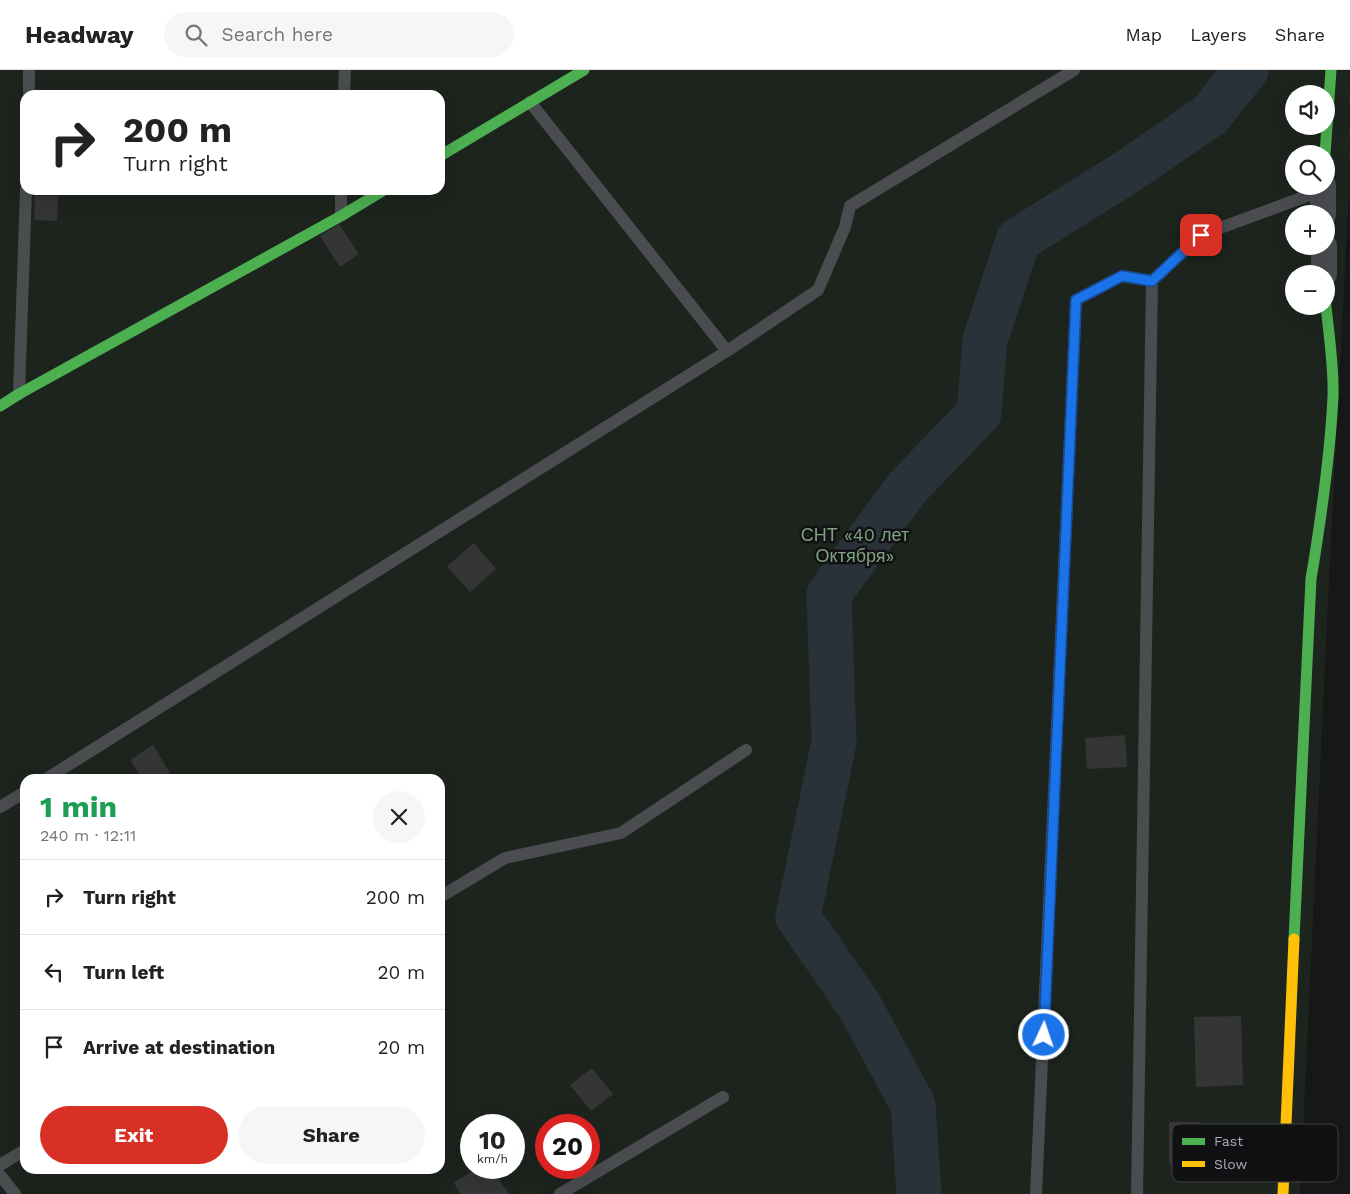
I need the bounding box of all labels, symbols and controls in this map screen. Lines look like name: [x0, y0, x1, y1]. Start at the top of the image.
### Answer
search box: [164, 12, 514, 57]
text: Headway: [25, 21, 134, 49]
icon: search: [182, 21, 210, 49]
text: Search here: [222, 23, 333, 46]
text: Map: [1125, 24, 1162, 45]
text: Layers: [1190, 24, 1247, 45]
text: Share: [1275, 24, 1325, 45]
map controls: [1285, 85, 1335, 315]
button: sound: [1285, 85, 1335, 135]
text: 200 m: [123, 109, 232, 151]
icon: right: [40, 110, 105, 175]
button: search: [1285, 145, 1335, 195]
text: Turn right: [123, 151, 228, 176]
button: +: [1285, 205, 1335, 255]
pin: [1180, 214, 1222, 256]
icon: arrive: [1187, 221, 1215, 249]
button: −: [1285, 265, 1335, 315]
park label: СНТ «40 лет Октября»: [801, 524, 909, 566]
text: 1 min: [40, 789, 117, 824]
button: close: [373, 791, 425, 843]
text: 240 m · 12:11: [40, 826, 136, 845]
icon: right: [40, 883, 68, 911]
text: Turn right: [83, 886, 176, 909]
text: 200 m: [366, 886, 425, 909]
icon: left: [40, 958, 68, 986]
text: Turn left: [83, 961, 164, 984]
text: 20 m: [378, 961, 425, 984]
position arrow: [1017, 1008, 1069, 1060]
icon: arrive: [40, 1033, 68, 1061]
text: Arrive at destination: [83, 1036, 275, 1059]
text: 20 m: [378, 1036, 425, 1059]
button: Exit: [40, 1106, 228, 1164]
button: Share: [238, 1106, 425, 1164]
speed limit sign: 20: [535, 1114, 600, 1179]
legend: [1172, 1124, 1338, 1182]
text: 10: [479, 1126, 506, 1155]
text: Fast: [1214, 1133, 1243, 1149]
text: km/h: [477, 1152, 508, 1166]
text: Slow: [1214, 1156, 1247, 1172]

